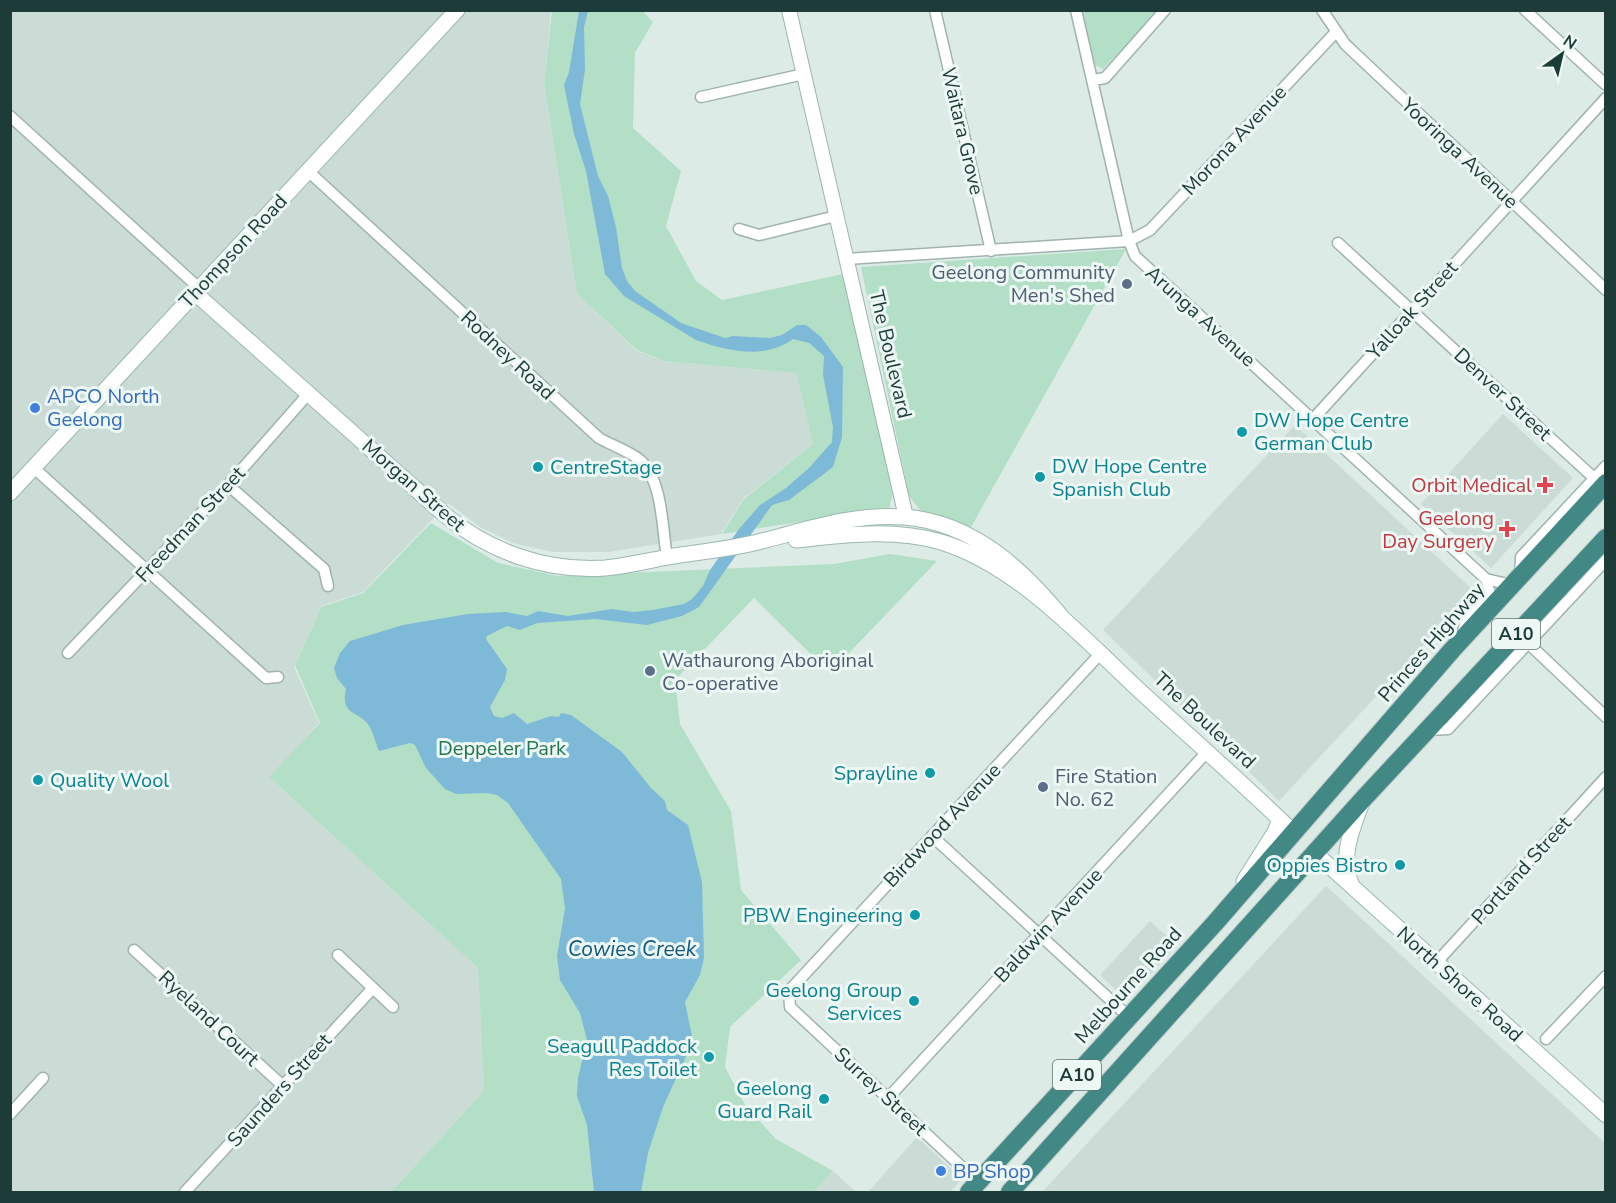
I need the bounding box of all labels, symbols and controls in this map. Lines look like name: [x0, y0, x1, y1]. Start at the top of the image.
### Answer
north arrow: [1532, 24, 1592, 84]
text: N: [1559, 30, 1581, 55]
street label: Waitara Grove: [935, 65, 990, 197]
street label: Morona Avenue: [1176, 79, 1293, 201]
street label: Yooringa Avenue: [1394, 91, 1524, 215]
street label: Thompson Road: [173, 188, 293, 314]
street label: Yalloak Street: [1360, 254, 1465, 366]
place label: Geelong Community Men's Shed: [931, 259, 1116, 309]
street label: Arunga Avenue: [1140, 260, 1262, 373]
marker: Geelong Community Men's Shed: [1120, 277, 1134, 291]
street label: The Boulevard: [863, 287, 918, 421]
street label: Rodney Road: [455, 305, 561, 406]
street label: Denver Street: [1448, 342, 1558, 447]
place label: APCO North Geelong: [47, 383, 160, 433]
marker: APCO North Geelong: [28, 401, 42, 415]
place label: DW Hope Centre German Club: [1254, 407, 1409, 457]
marker: DW Hope Centre German Club: [1235, 425, 1249, 439]
street label: Morgan Street: [356, 433, 472, 538]
place label: DW Hope Centre Spanish Club: [1052, 453, 1207, 503]
place label: CentreStage: [550, 454, 662, 481]
street label: Freedman Street: [130, 460, 252, 588]
marker: CentreStage: [531, 460, 545, 474]
marker: DW Hope Centre Spanish Club: [1033, 470, 1047, 484]
place label: Orbit Medical: [1411, 472, 1532, 499]
marker: Orbit Medical: [1536, 476, 1554, 494]
place label: Geelong Day Surgery: [1382, 505, 1495, 555]
marker: Geelong Day Surgery: [1498, 520, 1516, 538]
street label: Princes Highway: [1372, 576, 1491, 708]
road number: A10: [1492, 619, 1540, 649]
place label: Wathaurong Aboriginal Co-operative: [662, 647, 874, 697]
marker: Wathaurong Aboriginal Co-operative: [643, 664, 657, 678]
street label: The Boulevard: [1148, 666, 1262, 775]
park label: Deppeler Park: [438, 735, 567, 762]
street label: Birdwood Avenue: [878, 757, 1007, 893]
place label: Sprayline: [834, 760, 918, 787]
place label: Fire Station No. 62: [1055, 763, 1157, 813]
marker: Sprayline: [923, 766, 937, 780]
place label: Quality Wool: [50, 767, 169, 794]
marker: Quality Wool: [31, 773, 45, 787]
marker: Fire Station No. 62: [1036, 780, 1050, 794]
street label: Portland Street: [1465, 810, 1578, 930]
place label: Oppies Bistro: [1266, 852, 1388, 879]
marker: Oppies Bistro: [1393, 858, 1407, 872]
street label: Baldwin Avenue: [988, 862, 1109, 989]
place label: PBW Engineering: [743, 902, 903, 929]
marker: PBW Engineering: [908, 908, 922, 922]
street label: North Shore Road: [1391, 920, 1529, 1048]
street label: Melbourne Road: [1069, 921, 1188, 1050]
water label: Cowies Creek: [568, 935, 697, 963]
street label: Ryeland Court: [152, 965, 266, 1073]
place label: Geelong Group Services: [765, 977, 902, 1027]
marker: Geelong Group Services: [907, 994, 921, 1008]
street label: Saunders Street: [221, 1027, 338, 1153]
place label: Seagull Paddock Res Toilet: [547, 1033, 698, 1083]
street label: Surrey Street: [828, 1041, 934, 1142]
marker: Seagull Paddock Res Toilet: [702, 1050, 716, 1064]
road number: A10: [1053, 1060, 1101, 1090]
place label: Geelong Guard Rail: [717, 1075, 812, 1125]
marker: Geelong Guard Rail: [817, 1092, 831, 1106]
place label: BP Shop: [953, 1158, 1031, 1185]
marker: BP Shop: [934, 1164, 948, 1178]

